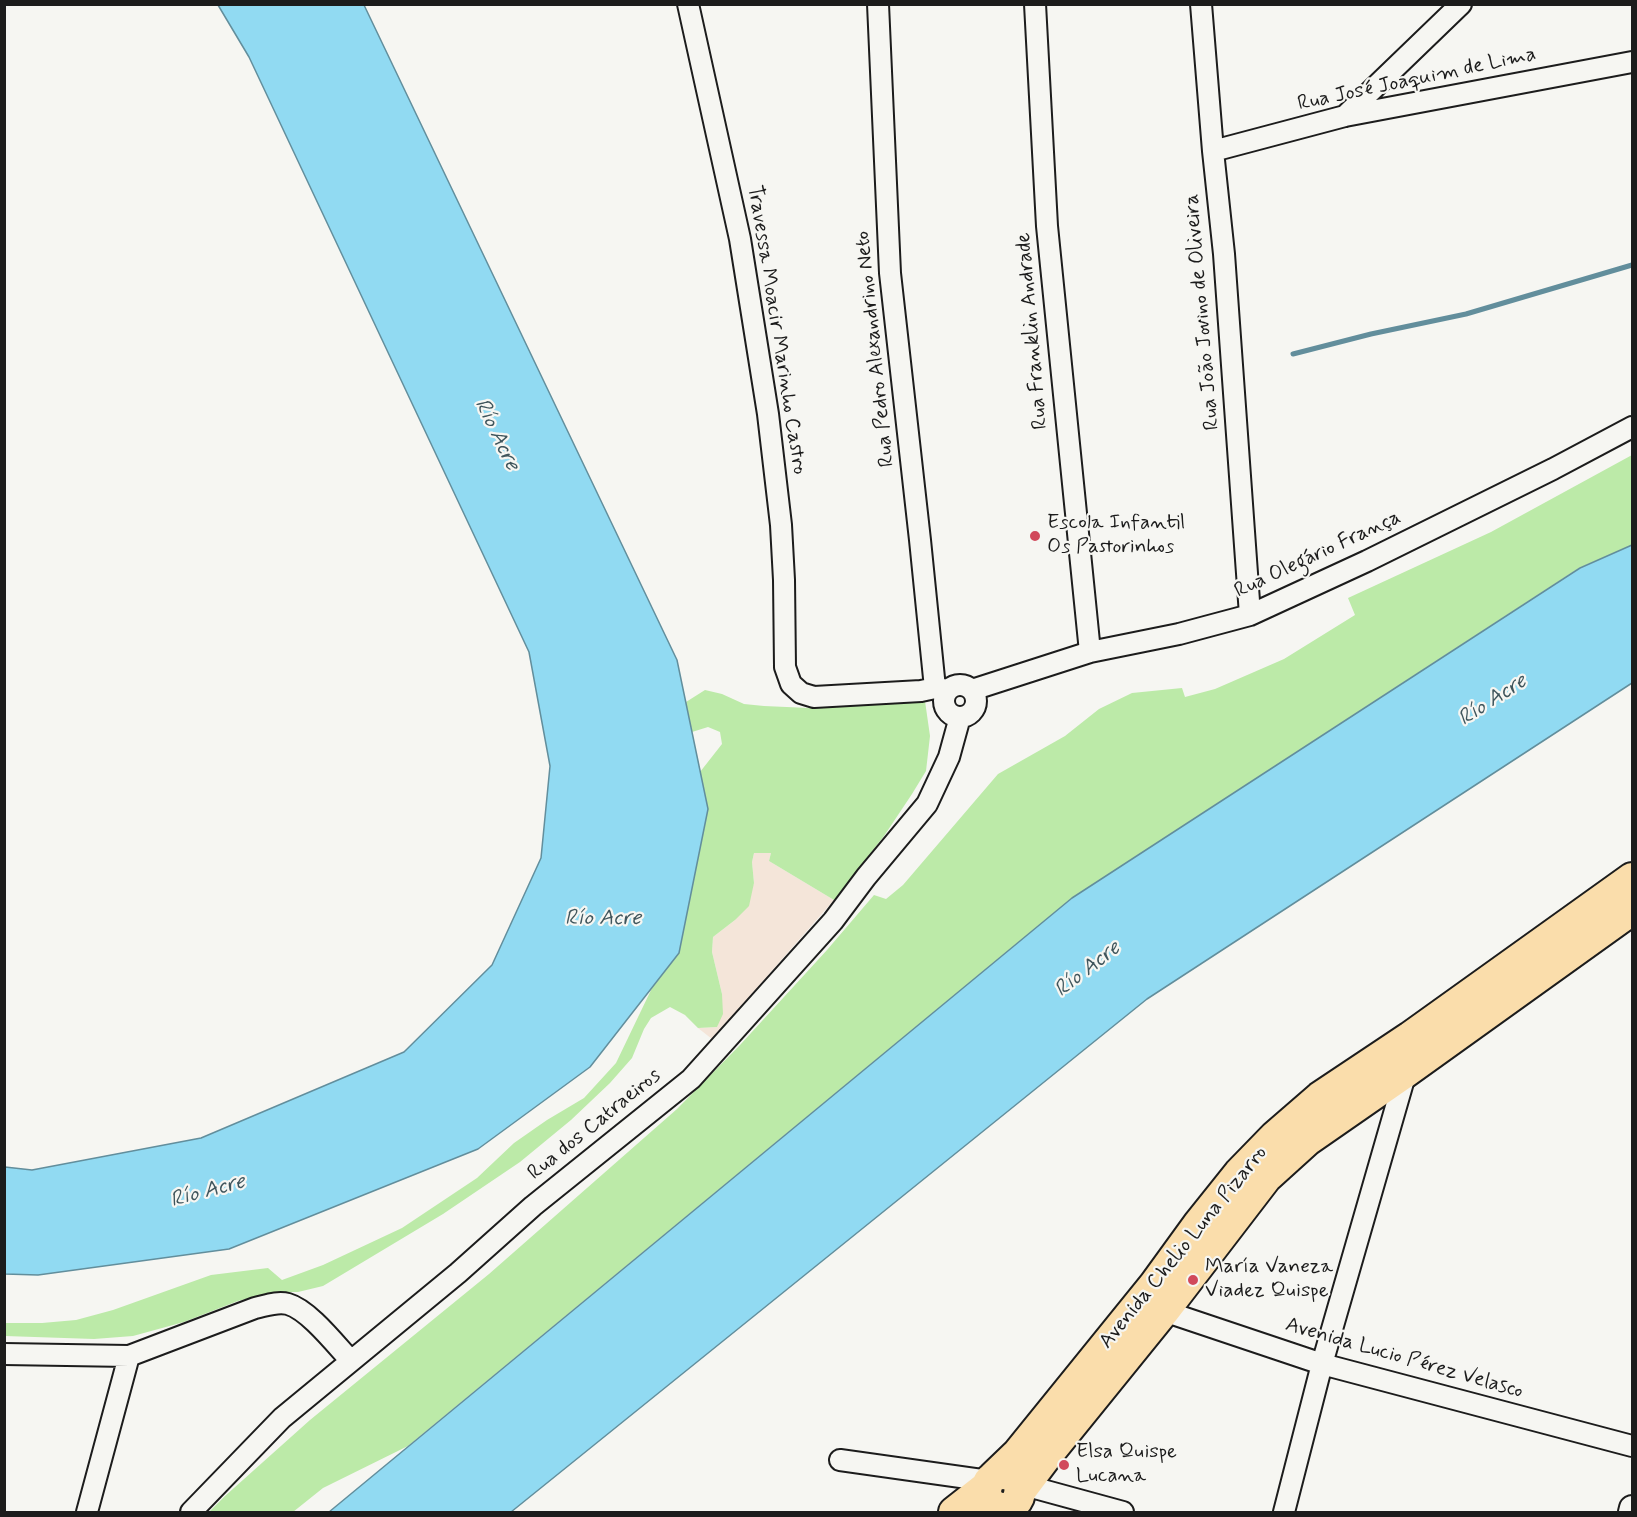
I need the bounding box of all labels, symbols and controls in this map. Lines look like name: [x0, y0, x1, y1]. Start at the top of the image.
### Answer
street label: Rua José Joaquim de Lima: [1296, 42, 1538, 118]
street label: Travessa Moacir Marinho Castro: [741, 184, 811, 476]
street label: Rua João Jovino de Oliveira: [1180, 193, 1226, 431]
street label: Rua Pedro Alexandrino Neto: [851, 230, 901, 468]
street label: Rua Franklin Andrade: [1012, 231, 1054, 431]
water label: Río Acre: [467, 395, 525, 475]
street label: Rua Olegário França: [1231, 505, 1405, 605]
place label: Escola Infantil Os Pastorinhos: [1047, 511, 1185, 561]
marker: Escola Infantil Os Pastorinhos: [1028, 529, 1042, 543]
water label: Río Acre: [1454, 669, 1532, 733]
water label: Río Acre: [565, 906, 641, 932]
water label: Río Acre: [1050, 936, 1126, 1004]
street label: Rua dos Catraeiros: [523, 1064, 667, 1186]
street label: Avenida Chelio Luna Pizarro: [1094, 1142, 1274, 1354]
water label: Río Acre: [168, 1169, 248, 1215]
place label: María Vaneza Viadez Quispe: [1205, 1255, 1333, 1305]
marker: María Vaneza Viadez Quispe: [1186, 1273, 1200, 1287]
street label: Avenida Lucio Pérez Velasco: [1282, 1313, 1526, 1405]
place label: Elsa Quispe Lucana: [1076, 1440, 1177, 1490]
marker: Elsa Quispe Lucana: [1057, 1458, 1071, 1472]

